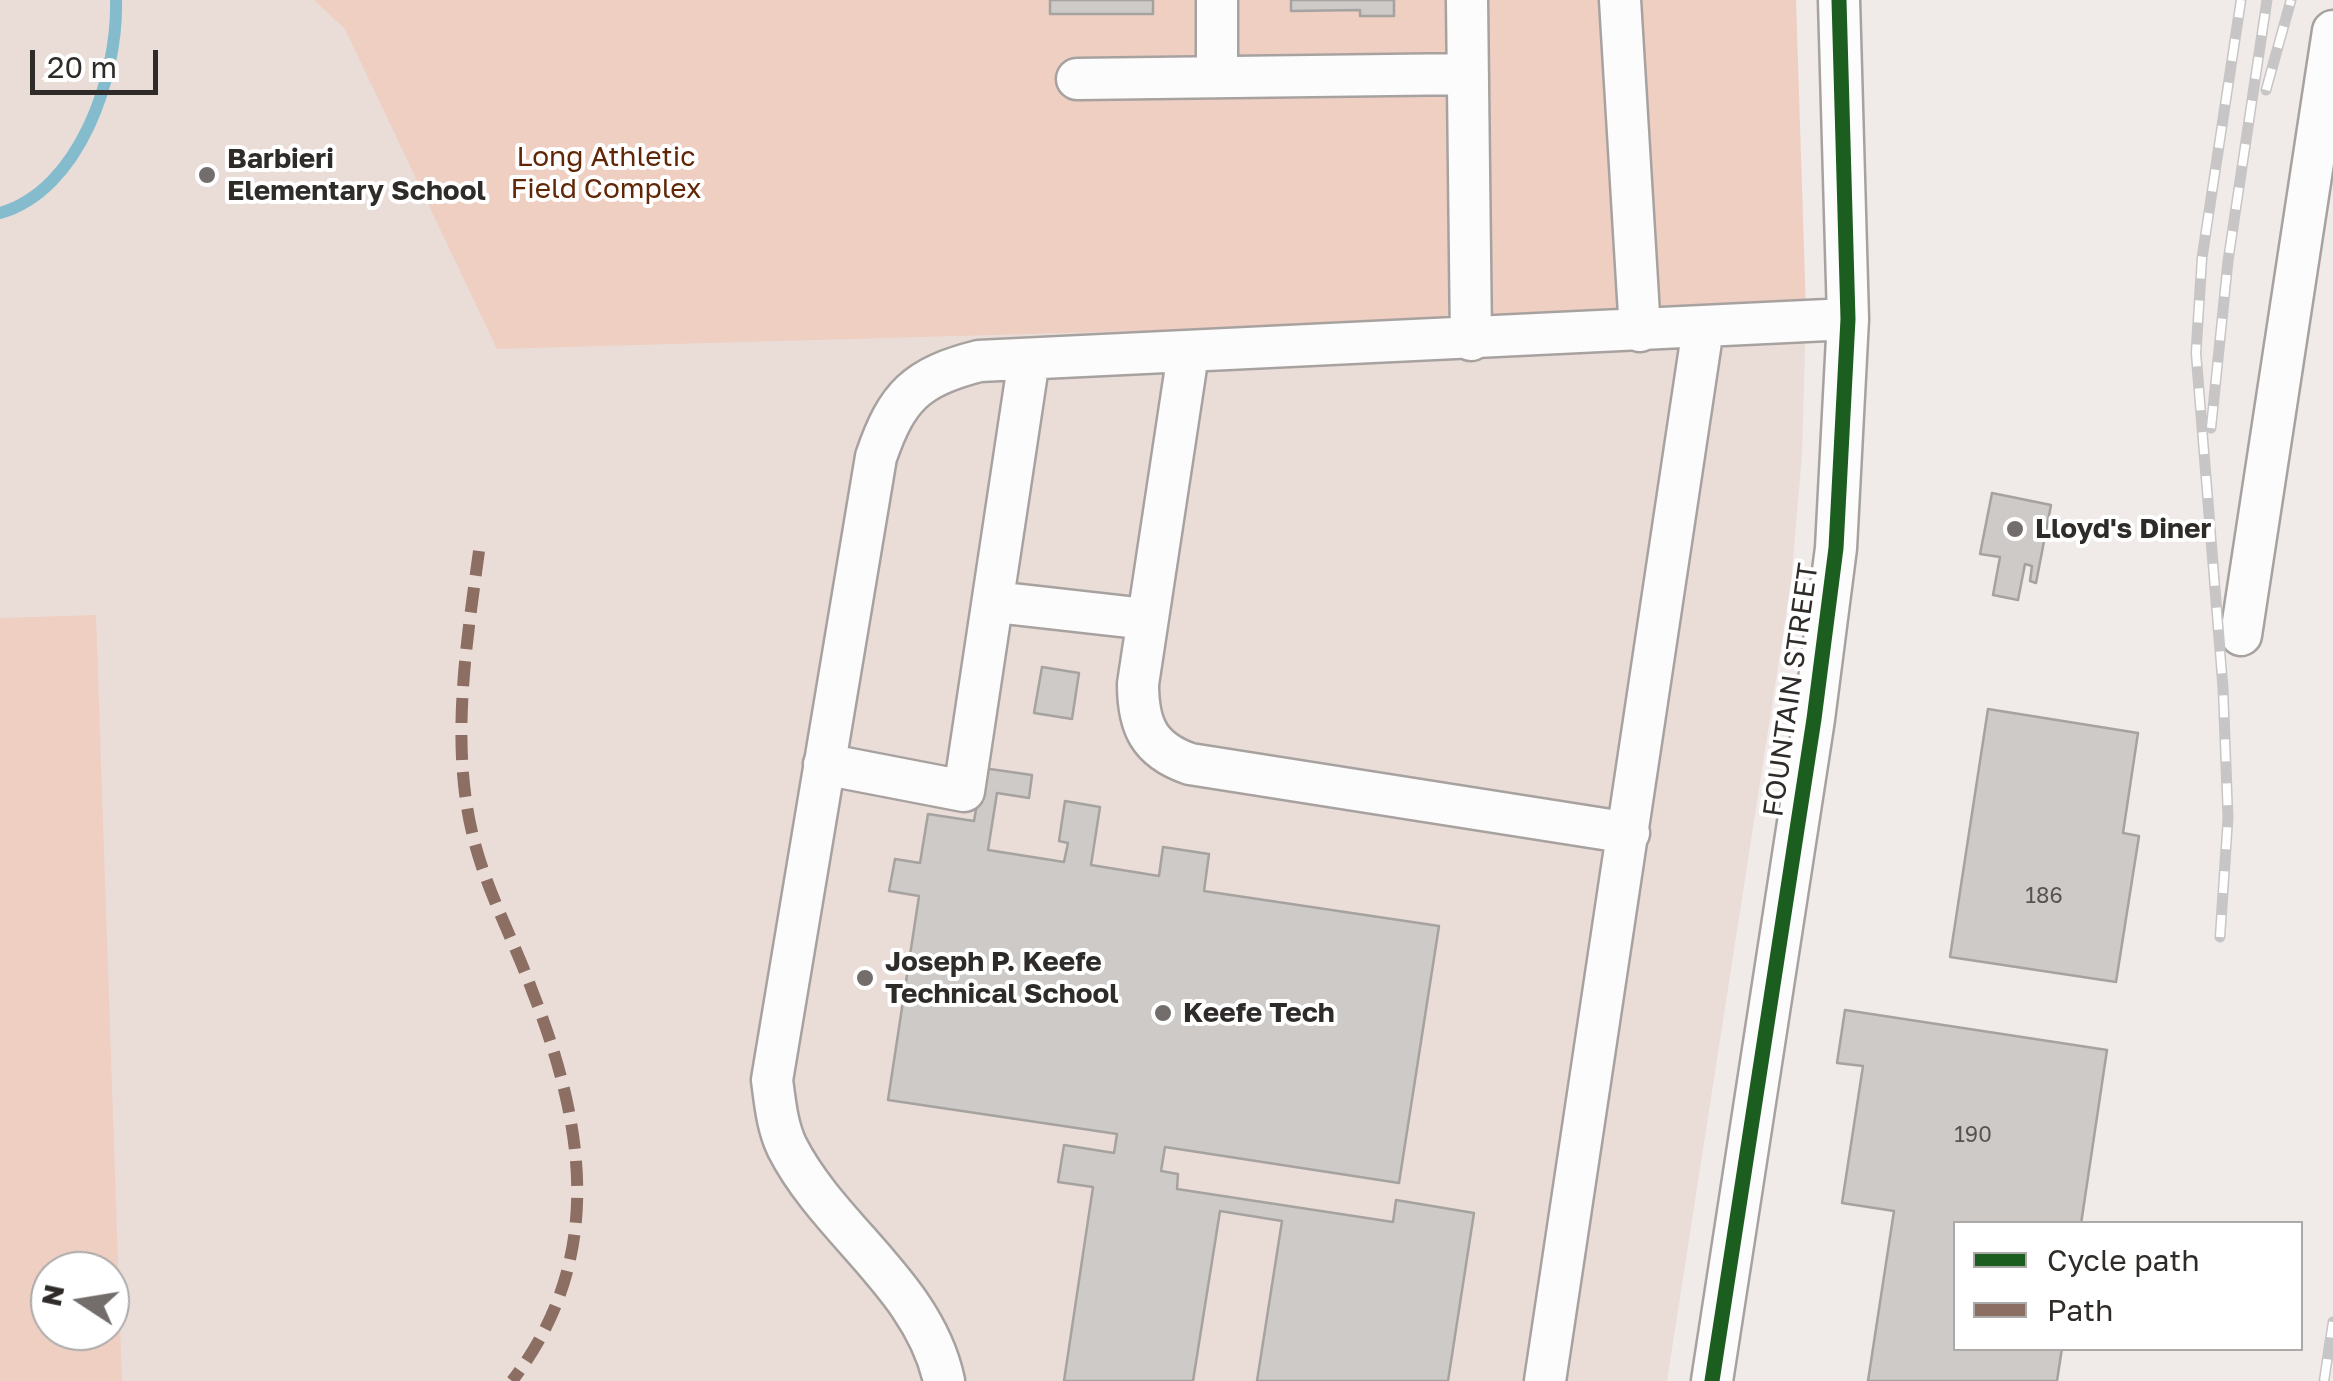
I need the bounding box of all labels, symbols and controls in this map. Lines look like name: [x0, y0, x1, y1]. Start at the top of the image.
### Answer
scale bar: [35, 30, 162, 92]
text: 20 m: [47, 49, 117, 85]
park label: Long Athletic Field Complex: [511, 140, 701, 206]
place label: Barbieri Elementary School: [227, 142, 486, 208]
marker: Barbieri Elementary School: [196, 164, 218, 186]
place label: Lloyd's Diner: [2035, 512, 2211, 546]
marker: Lloyd's Diner: [2004, 518, 2026, 540]
street label: FOUNTAIN STREET: [1757, 561, 1825, 819]
house number: 186: [2025, 883, 2063, 909]
place label: Joseph P. Keefe Technical School: [885, 945, 1119, 1011]
marker: Joseph P. Keefe Technical School: [854, 967, 876, 989]
place label: Keefe Tech: [1183, 996, 1335, 1030]
marker: Keefe Tech: [1152, 1002, 1174, 1024]
house number: 190: [1954, 1122, 1992, 1148]
legend: [1953, 1221, 2303, 1351]
text: Cycle path: [2047, 1242, 2200, 1278]
north arrow: [30, 1251, 130, 1351]
text: N: [34, 1281, 70, 1309]
text: Path: [2047, 1292, 2113, 1328]

